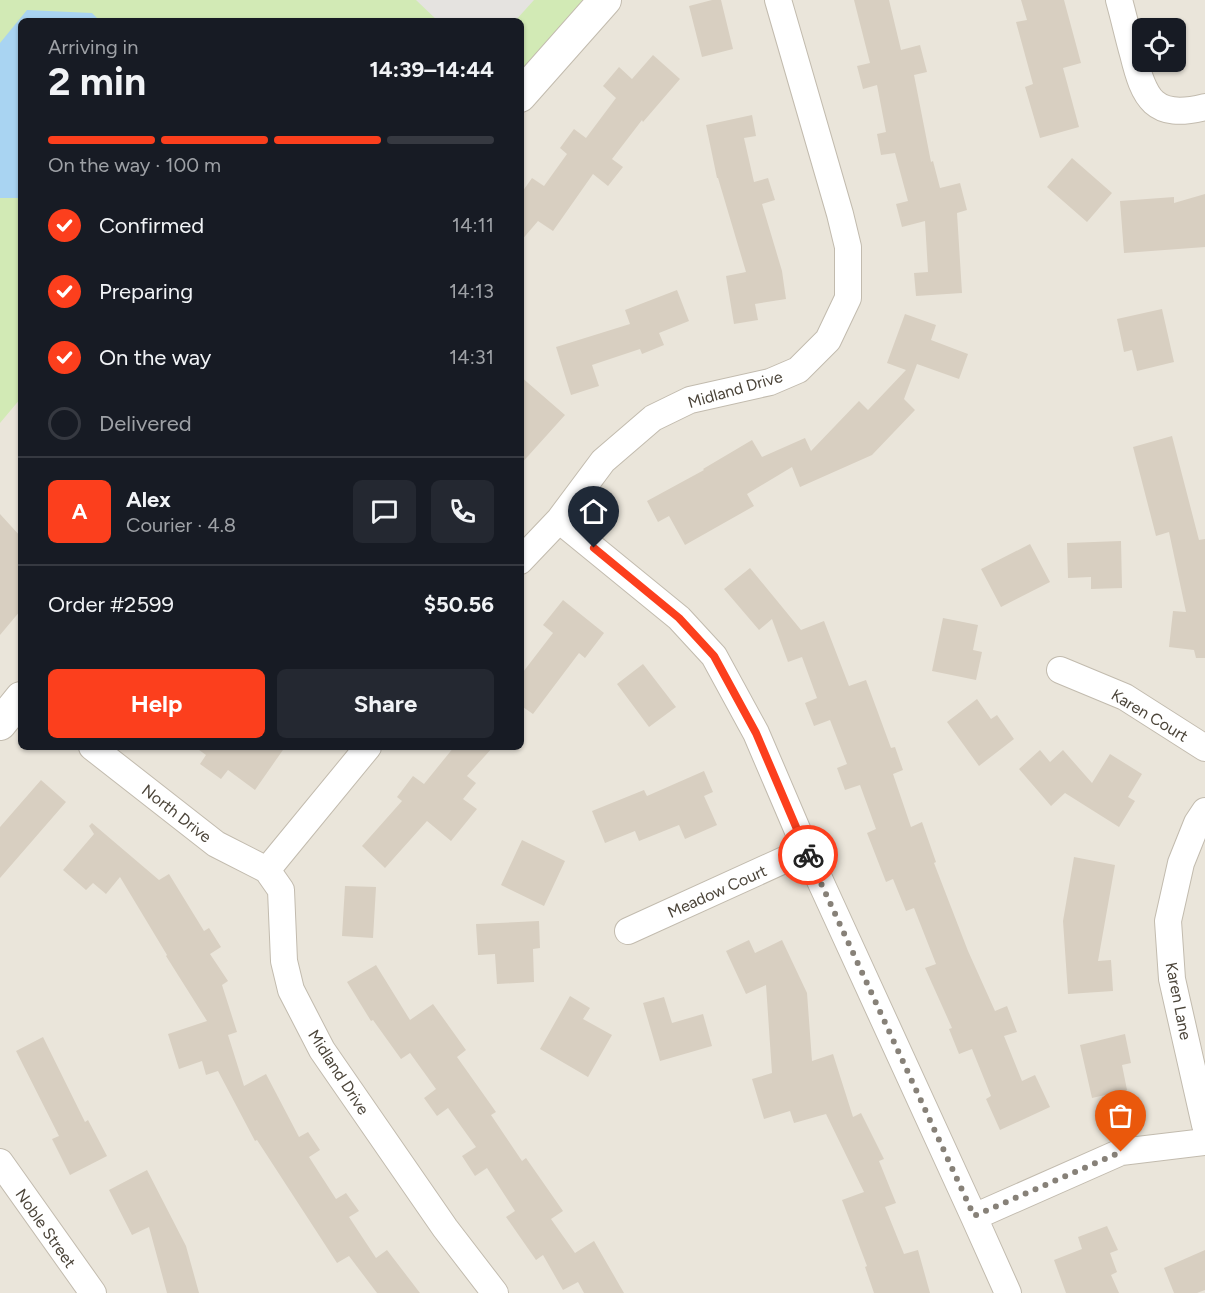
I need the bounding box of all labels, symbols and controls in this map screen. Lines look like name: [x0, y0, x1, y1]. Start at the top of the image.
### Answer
map controls: [1132, 18, 1186, 72]
button: locate: [1132, 18, 1186, 72]
text: Arriving in: [48, 35, 138, 59]
text: 14:39–14:44: [369, 56, 494, 83]
text: 2 min: [48, 58, 146, 105]
text: On the way · 100 m: [48, 153, 221, 177]
icon: check: [48, 209, 81, 242]
text: Confirmed: [99, 212, 204, 239]
text: 14:11: [452, 213, 494, 237]
icon: check: [48, 275, 81, 308]
text: Preparing: [99, 278, 193, 305]
text: 14:13: [449, 279, 494, 303]
icon: check: [48, 341, 81, 374]
text: On the way: [99, 344, 211, 371]
text: 14:31: [449, 345, 494, 369]
street label: Midland Drive: [686, 367, 785, 412]
text: Delivered: [99, 410, 192, 437]
button: chat: [353, 480, 416, 543]
button: phone: [431, 480, 494, 543]
text: Alex: [126, 486, 171, 513]
pin: [568, 486, 619, 548]
icon: home: [577, 495, 610, 528]
text: A: [72, 498, 87, 525]
text: Courier · 4.8: [126, 513, 236, 537]
text: Order #2599: [48, 591, 174, 618]
text: $50.56: [424, 591, 494, 618]
button: Help: [48, 669, 265, 738]
button: Share: [277, 669, 494, 738]
street label: Karen Court: [1108, 685, 1192, 746]
street label: North Drive: [138, 780, 215, 847]
courier: [778, 825, 838, 885]
icon: bike: [792, 839, 825, 872]
street label: Meadow Court: [665, 861, 770, 922]
street label: Karen Lane: [1162, 961, 1195, 1042]
street label: Midland Drive: [304, 1026, 373, 1119]
pin: [1095, 1090, 1146, 1152]
icon: bag: [1104, 1099, 1137, 1132]
street label: Noble Street: [11, 1185, 80, 1271]

